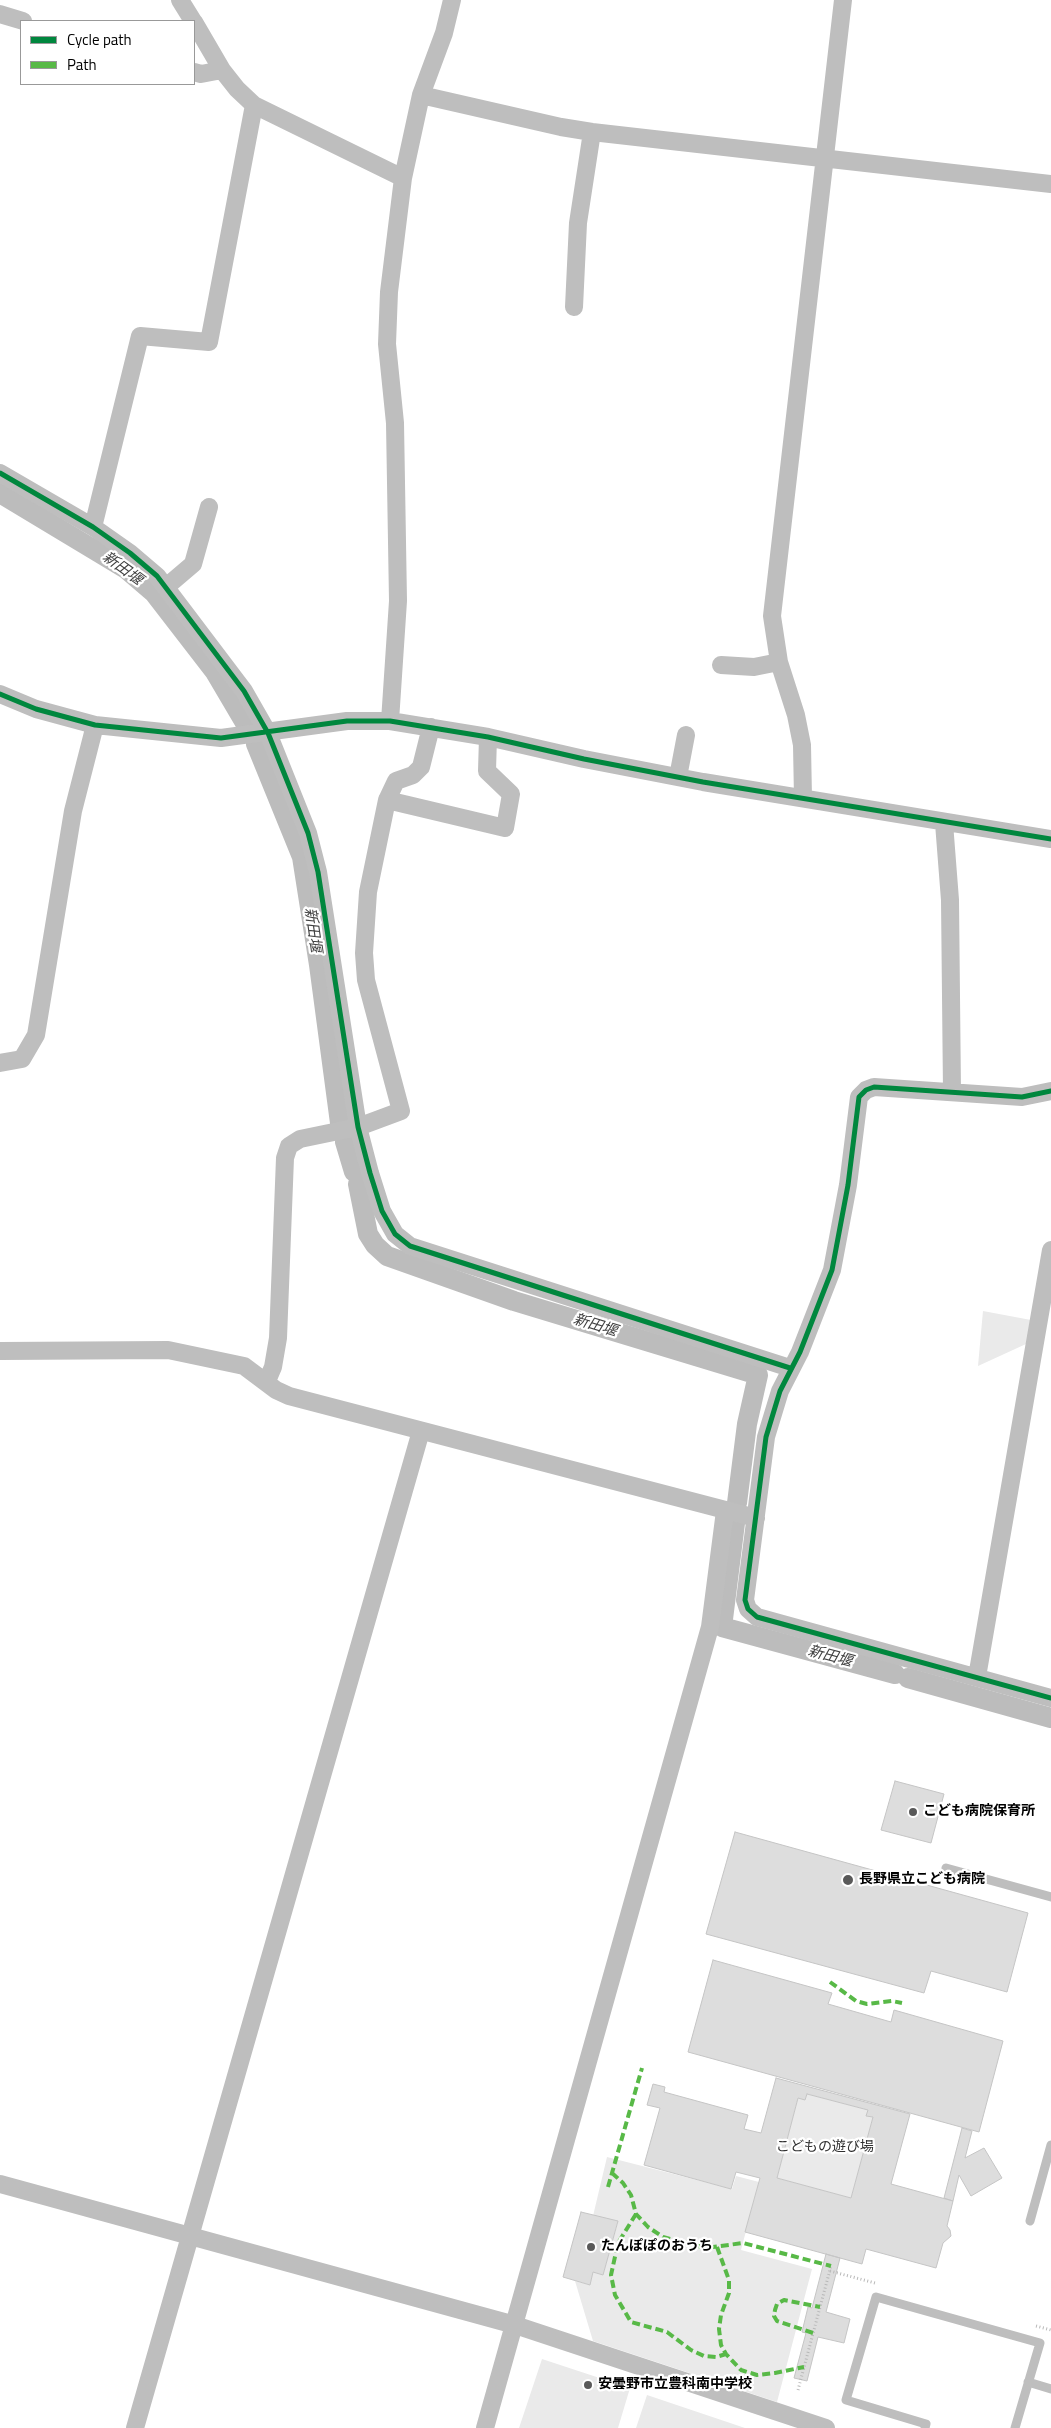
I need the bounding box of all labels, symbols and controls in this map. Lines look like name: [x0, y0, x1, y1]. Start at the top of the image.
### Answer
legend: [20, 20, 195, 85]
text: Cycle path: [67, 28, 132, 51]
text: Path: [67, 53, 97, 76]
water label: 新田堰: [99, 548, 145, 590]
water label: 新田堰: [300, 906, 324, 954]
water label: 新田堰: [571, 1311, 619, 1341]
water label: 新田堰: [806, 1642, 854, 1672]
place label: こども病院保育所: [923, 1804, 1035, 1820]
marker: こども病院保育所: [907, 1806, 919, 1818]
place label: 長野県立こども病院: [859, 1872, 985, 1888]
marker: 長野県立こども病院: [841, 1873, 855, 1887]
park label: こどもの遊び場: [776, 2140, 874, 2156]
place label: たんぽぽのおうち: [601, 2239, 713, 2255]
marker: たんぽぽのおうち: [585, 2241, 597, 2253]
place label: 安曇野市立豊科南中学校: [598, 2377, 752, 2393]
marker: 安曇野市立豊科南中学校: [582, 2379, 594, 2391]

